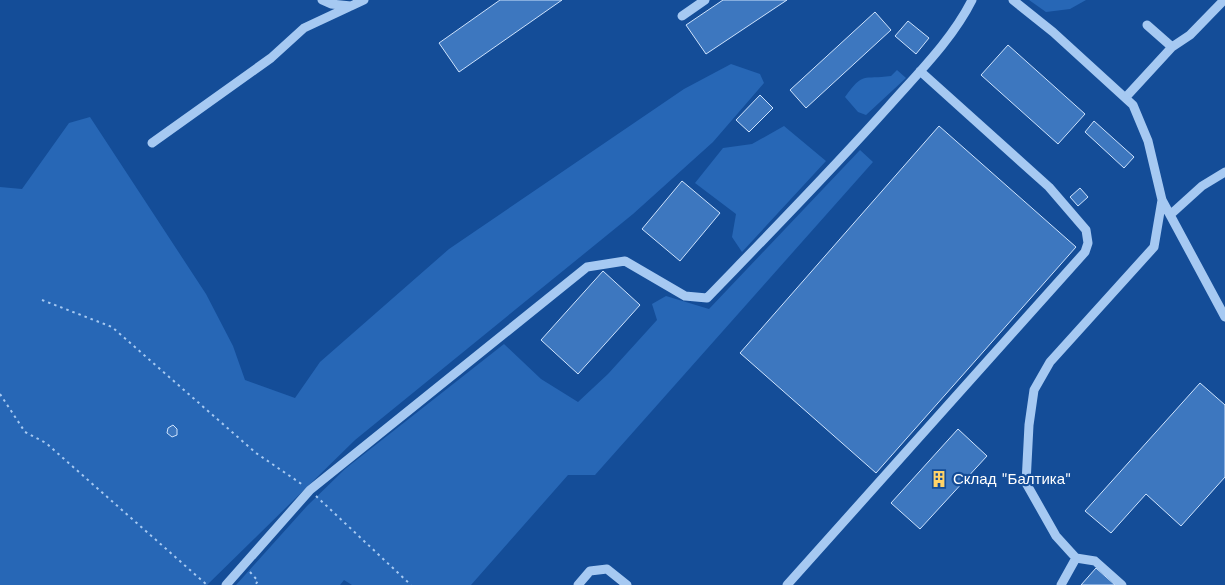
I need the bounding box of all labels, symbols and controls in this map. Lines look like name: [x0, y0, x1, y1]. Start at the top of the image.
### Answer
building icon: Склад "Балтика": [929, 469, 949, 489]
place label: Склад "Балтика": [953, 470, 1071, 488]

